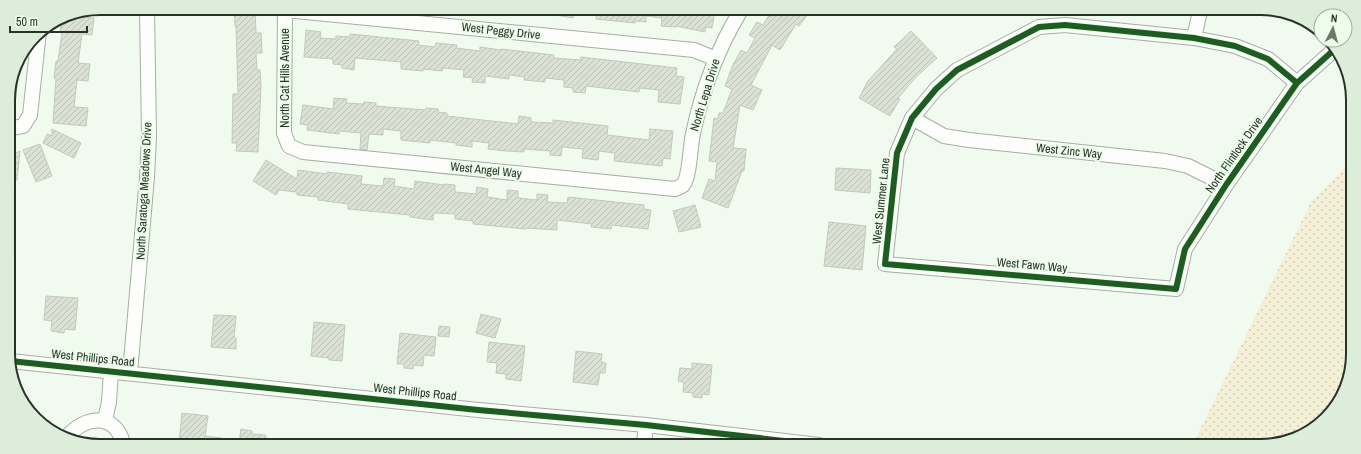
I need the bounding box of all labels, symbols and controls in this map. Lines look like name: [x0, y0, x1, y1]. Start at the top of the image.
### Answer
scale bar: [10, 8, 87, 34]
north arrow: [1313, 8, 1353, 48]
text: N: [1330, 11, 1338, 25]
text: 50 m: [16, 14, 38, 30]
street label: West Peggy Drive: [461, 19, 541, 43]
street label: North Cat Hills Avenue: [277, 28, 293, 128]
street label: North Lepa Drive: [686, 57, 724, 133]
street label: North Flintlock Drive: [1202, 114, 1266, 196]
street label: North Saratoga Meadows Drive: [132, 122, 156, 260]
street label: West Zinc Way: [1035, 140, 1103, 162]
street label: West Summer Lane: [869, 157, 893, 245]
street label: West Angel Way: [450, 158, 523, 182]
street label: West Fawn Way: [996, 254, 1068, 276]
street label: West Phillips Road: [51, 346, 135, 370]
street label: West Phillips Road: [373, 380, 457, 404]

